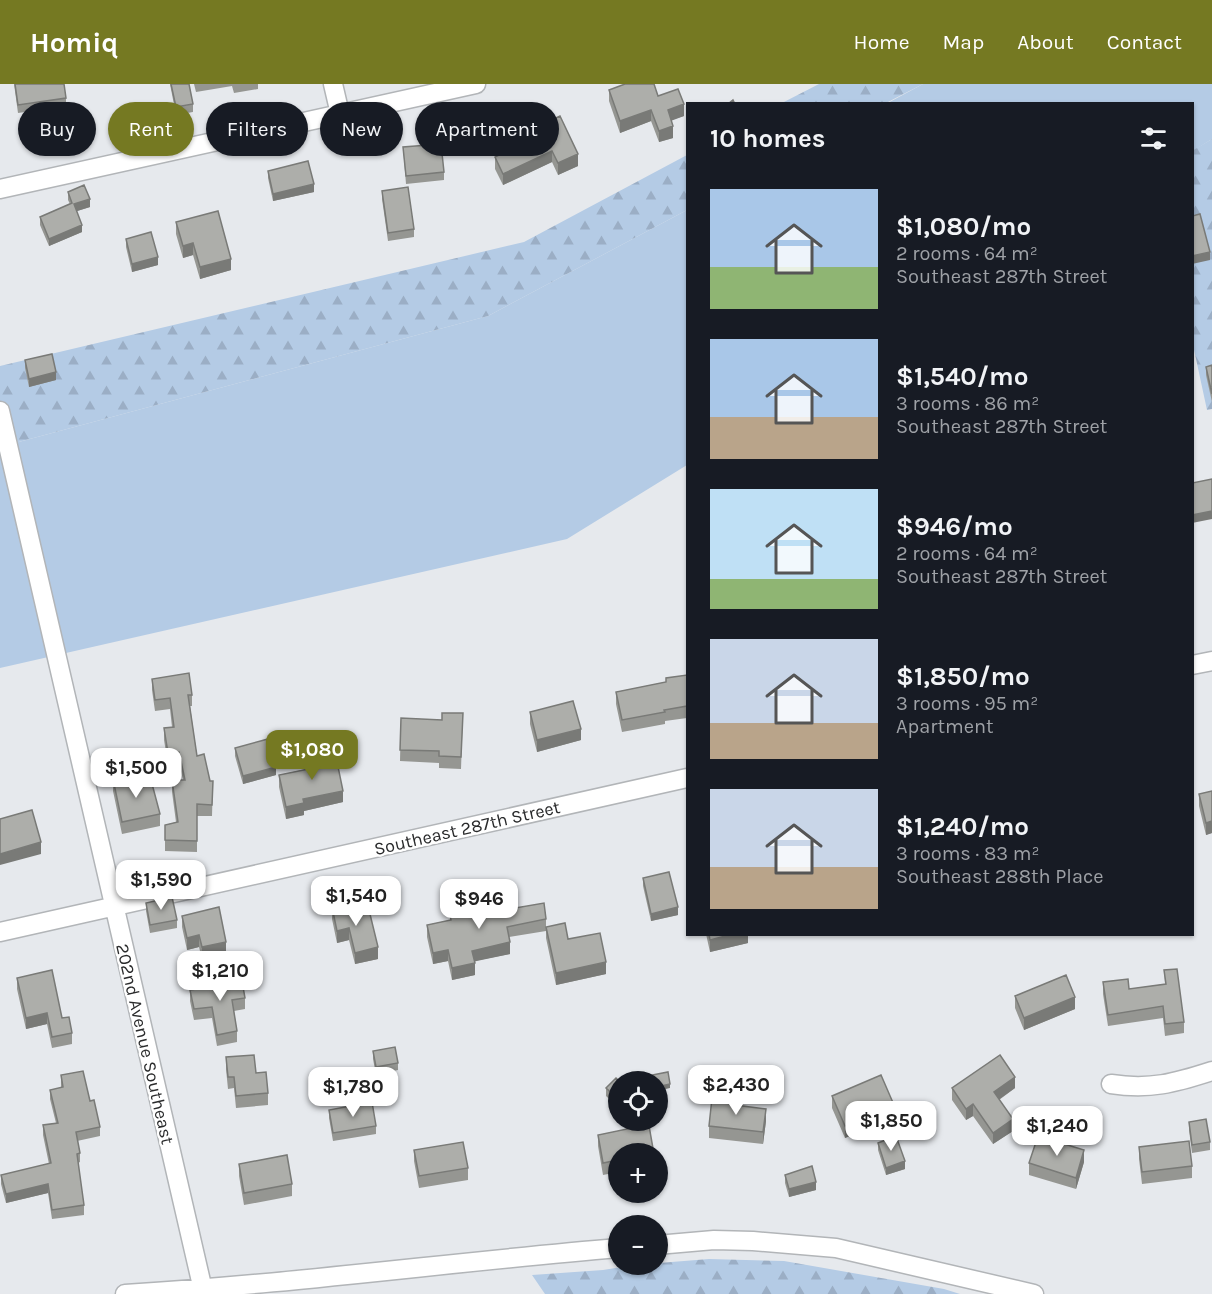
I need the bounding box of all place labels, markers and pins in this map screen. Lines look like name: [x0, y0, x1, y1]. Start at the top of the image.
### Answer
pin: $1,080: [263, 730, 361, 781]
pin: $1,500: [87, 748, 185, 799]
pin: $1,590: [112, 860, 210, 911]
pin: $1,540: [307, 876, 405, 927]
pin: $946: [443, 879, 515, 930]
pin: $1,210: [171, 951, 269, 1002]
pin: $2,430: [687, 1065, 785, 1116]
pin: $1,780: [304, 1067, 402, 1118]
pin: $1,850: [842, 1101, 940, 1152]
pin: $1,240: [1008, 1106, 1106, 1157]

